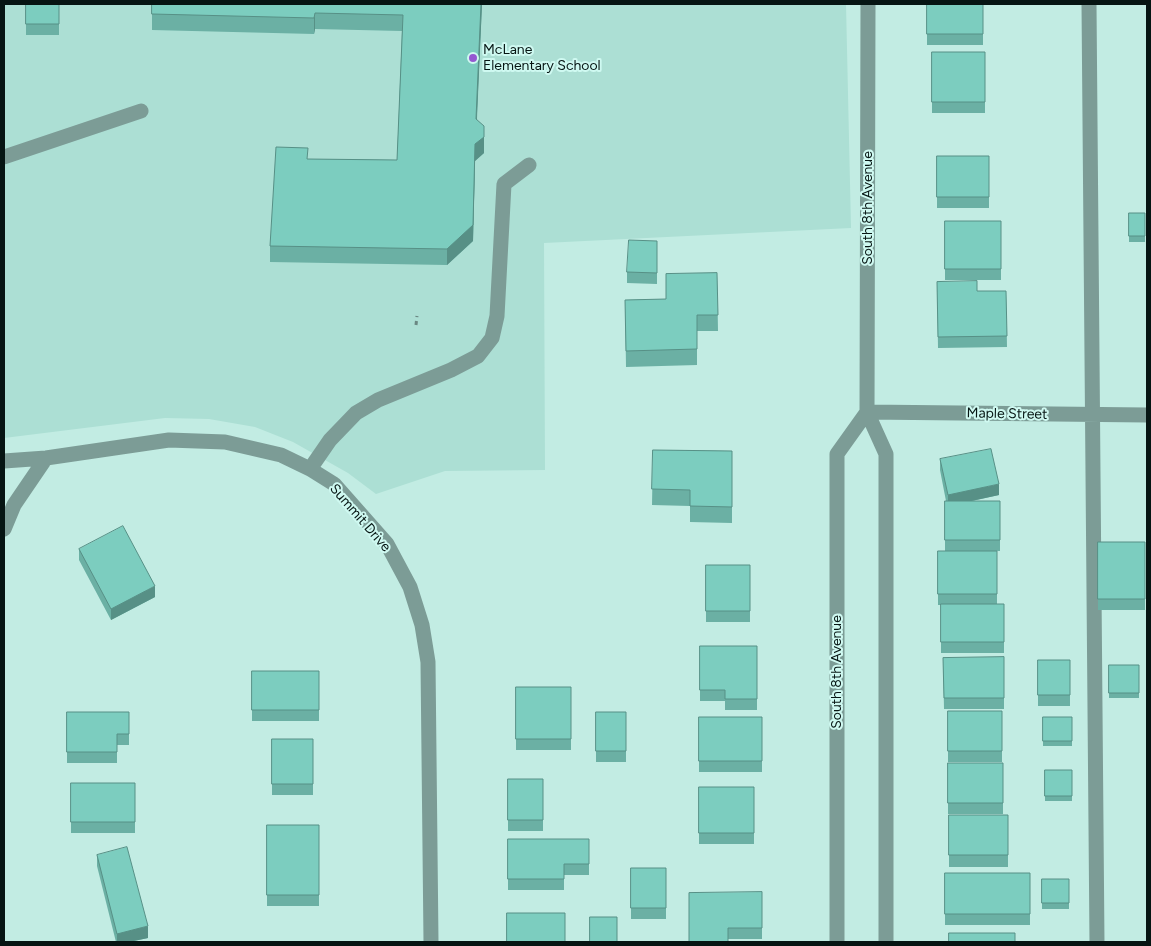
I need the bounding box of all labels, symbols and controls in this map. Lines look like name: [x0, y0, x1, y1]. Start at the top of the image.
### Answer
place label: McLane Elementary School: [483, 42, 601, 74]
marker: McLane Elementary School: [467, 52, 479, 64]
street label: South 8th Avenue: [860, 151, 876, 265]
street label: Maple Street: [967, 405, 1047, 423]
street label: Summit Drive: [326, 481, 394, 555]
street label: South 8th Avenue: [829, 615, 845, 729]

